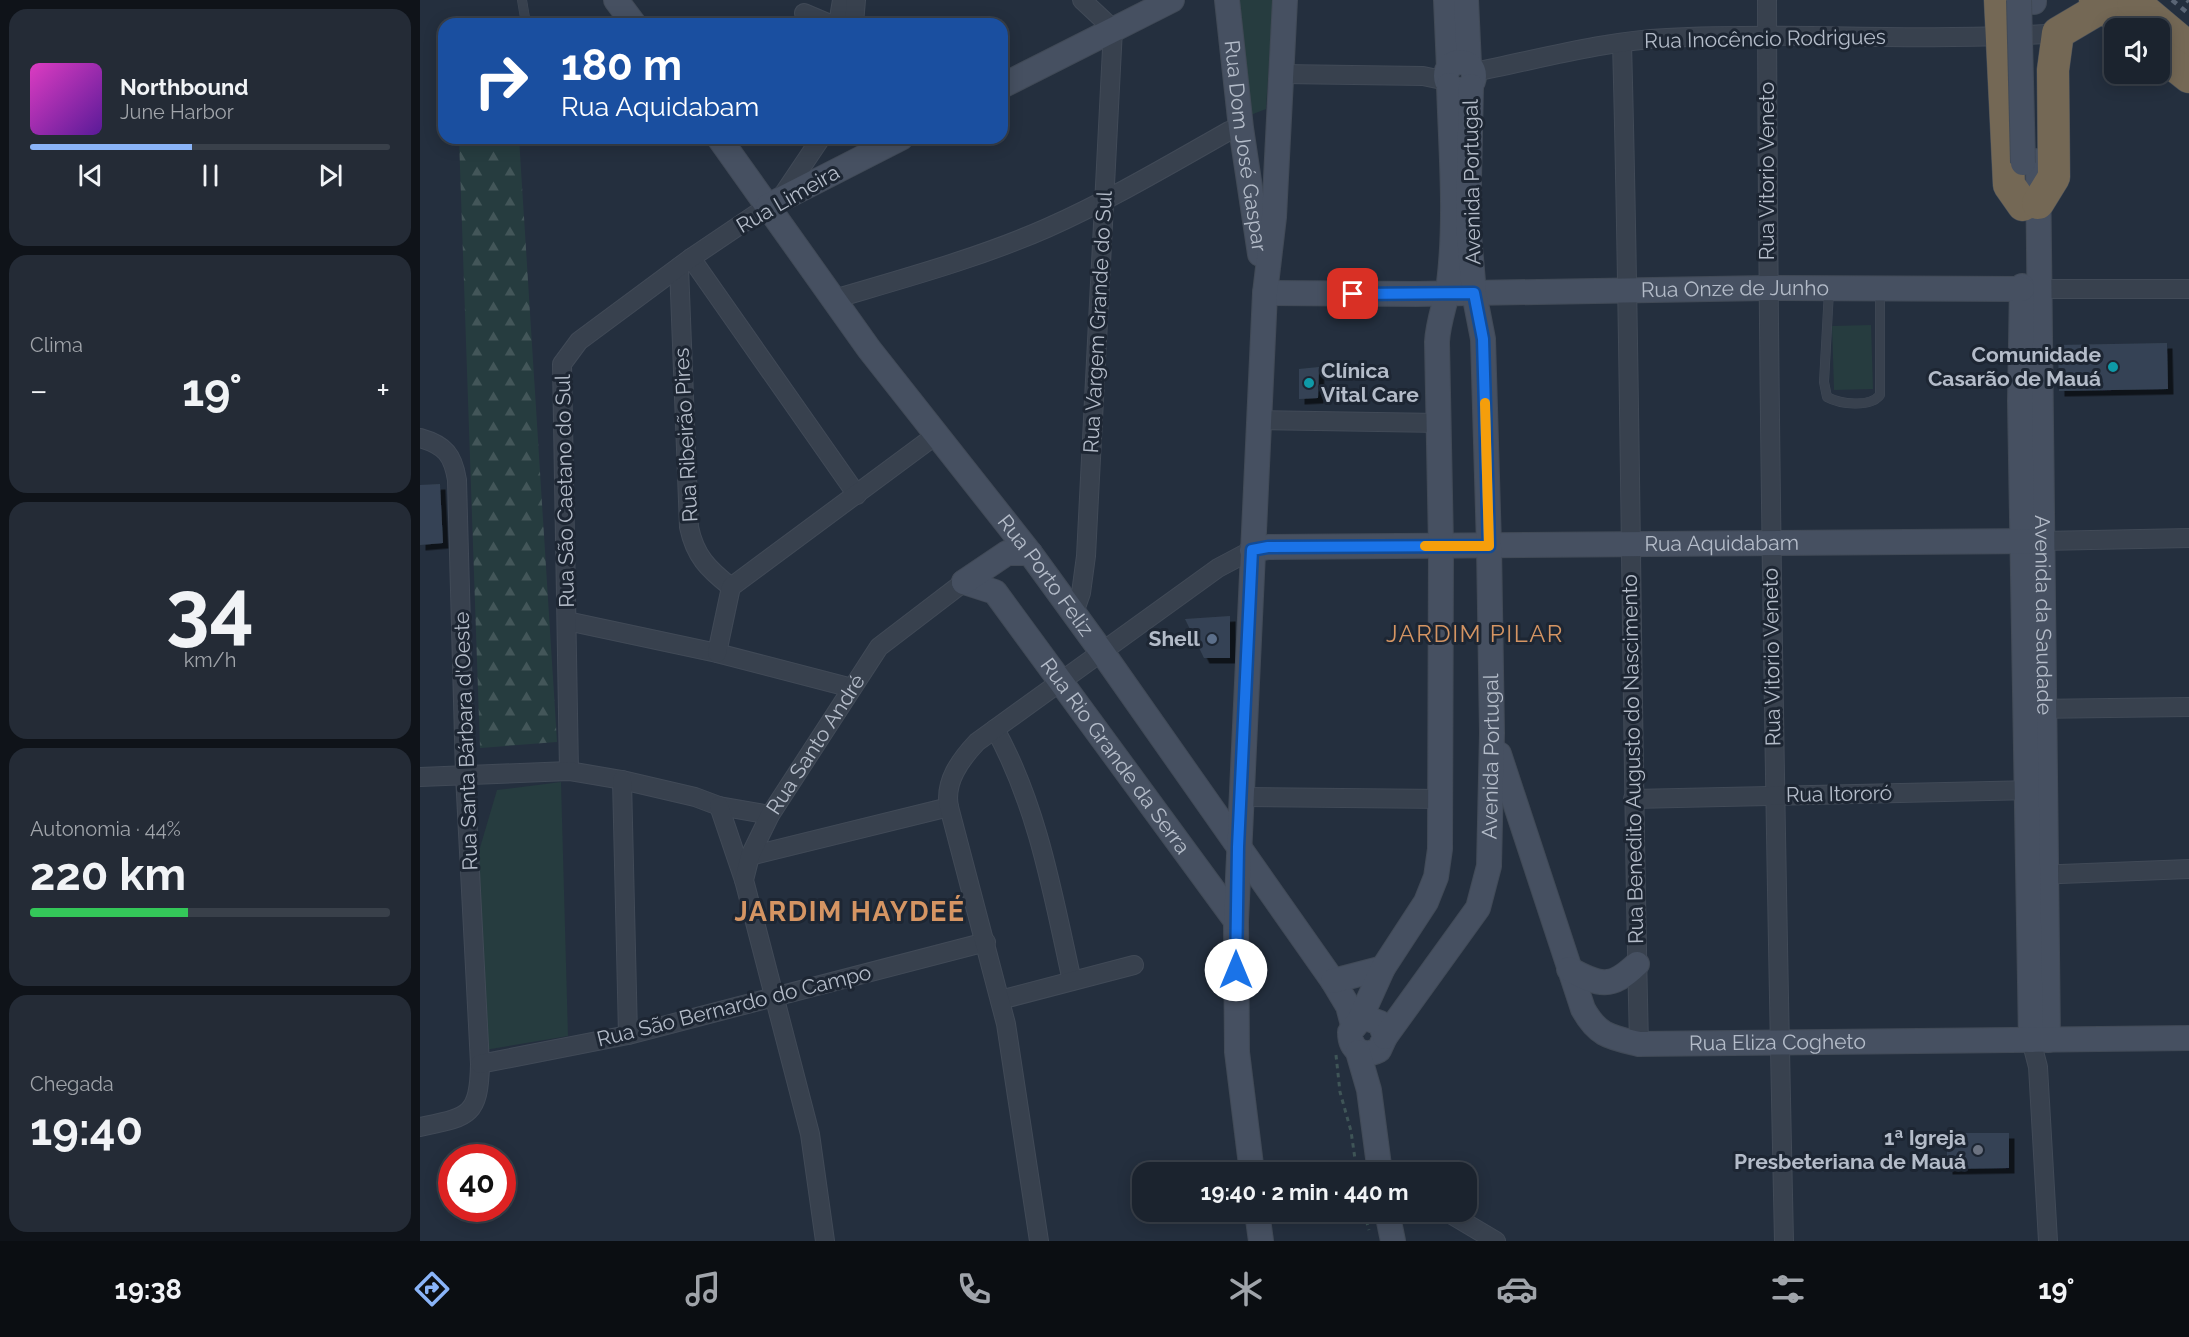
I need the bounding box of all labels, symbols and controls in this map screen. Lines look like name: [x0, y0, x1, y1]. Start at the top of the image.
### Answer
map controls: [2104, 18, 2170, 84]
button: sound: [2104, 18, 2170, 84]
street label: Rua Inocêncio Rodrigues: [1644, 24, 1886, 53]
street label: Rua Dom José Gaspar: [1219, 39, 1273, 254]
text: 180 m: [561, 41, 682, 90]
icon: right: [462, 42, 540, 120]
text: Northbound: [120, 74, 249, 100]
street label: Rua Vitorio Veneto: [1754, 82, 1779, 260]
text: Rua Aquidabam: [561, 91, 759, 122]
street label: Avenida Portugal: [1458, 99, 1485, 265]
text: June Harbor: [120, 100, 234, 124]
icon: previous: [74, 159, 107, 192]
icon: pause: [194, 159, 227, 192]
icon: next: [314, 159, 347, 192]
street label: Rua Limeira: [732, 159, 844, 238]
street label: Rua Vargem Grande do Sul: [1078, 190, 1117, 454]
pin: [1327, 268, 1378, 319]
street label: Rua Onze de Junho: [1641, 275, 1829, 302]
icon: arrive: [1336, 277, 1369, 310]
text: Clima: [30, 333, 83, 357]
place label: Comunidade Casarão de Mauá: [1928, 342, 2101, 391]
street label: Rua Ribeirão Pires: [668, 347, 703, 523]
place label: Clínica Vital Care: [1321, 358, 1419, 407]
marker: Comunidade Casarão de Mauá: [2106, 360, 2120, 374]
text: 19°: [182, 364, 242, 417]
text: −: [30, 371, 48, 410]
text: +: [376, 371, 390, 410]
street label: Rua São Caetano do Sul: [550, 374, 579, 608]
marker: Clínica Vital Care: [1302, 376, 1316, 390]
street label: Rua Porto Feliz: [993, 509, 1099, 641]
street label: Avenida da Saudade: [2030, 515, 2057, 715]
street label: Rua Aquidabam: [1644, 530, 1799, 556]
text: 34: [166, 563, 254, 654]
street label: Rua Vitorio Veneto: [1757, 568, 1786, 746]
street label: Rua Benedito Augusto do Nascimento: [1617, 574, 1648, 944]
street label: Rua Santa Bárbara d'Oeste: [448, 611, 483, 871]
district label: JARDIM PILAR: [1386, 619, 1564, 648]
place label: Shell: [1149, 626, 1200, 651]
marker: Shell: [1205, 632, 1219, 646]
text: km/h: [184, 648, 236, 672]
street label: Rua Rio Grande da Serra: [1036, 653, 1196, 859]
street label: Rua Santo André: [761, 669, 870, 819]
street label: Avenida Portugal: [1477, 673, 1504, 840]
street label: Rua Itororó: [1786, 780, 1892, 807]
text: Autonomia · 44%: [30, 817, 181, 841]
text: 220 km: [30, 848, 186, 901]
district label: JARDIM HAYDEÉ: [734, 895, 966, 927]
position arrow: [1204, 938, 1268, 1002]
street label: Rua São Bernardo do Campo: [594, 959, 874, 1052]
street label: Rua Eliza Cogheto: [1689, 1029, 1866, 1055]
text: Chegada: [30, 1072, 114, 1096]
text: 19:40: [30, 1103, 143, 1156]
place label: 1ª Igreja Presbeteriana de Mauá: [1734, 1125, 1966, 1174]
marker: 1ª Igreja Presbeteriana de Mauá: [1971, 1143, 1985, 1157]
speed limit sign: 40: [438, 1144, 516, 1222]
text: 19:40 · 2 min · 440 m: [1201, 1179, 1408, 1205]
icon: directions: [411, 1268, 453, 1310]
icon: music: [682, 1268, 724, 1310]
icon: phone: [953, 1268, 995, 1310]
icon: climate: [1225, 1268, 1267, 1310]
icon: car: [1496, 1268, 1538, 1310]
icon: filters: [1767, 1268, 1809, 1310]
text: 19:38: [115, 1274, 182, 1305]
text: 19°: [2038, 1274, 2074, 1305]

